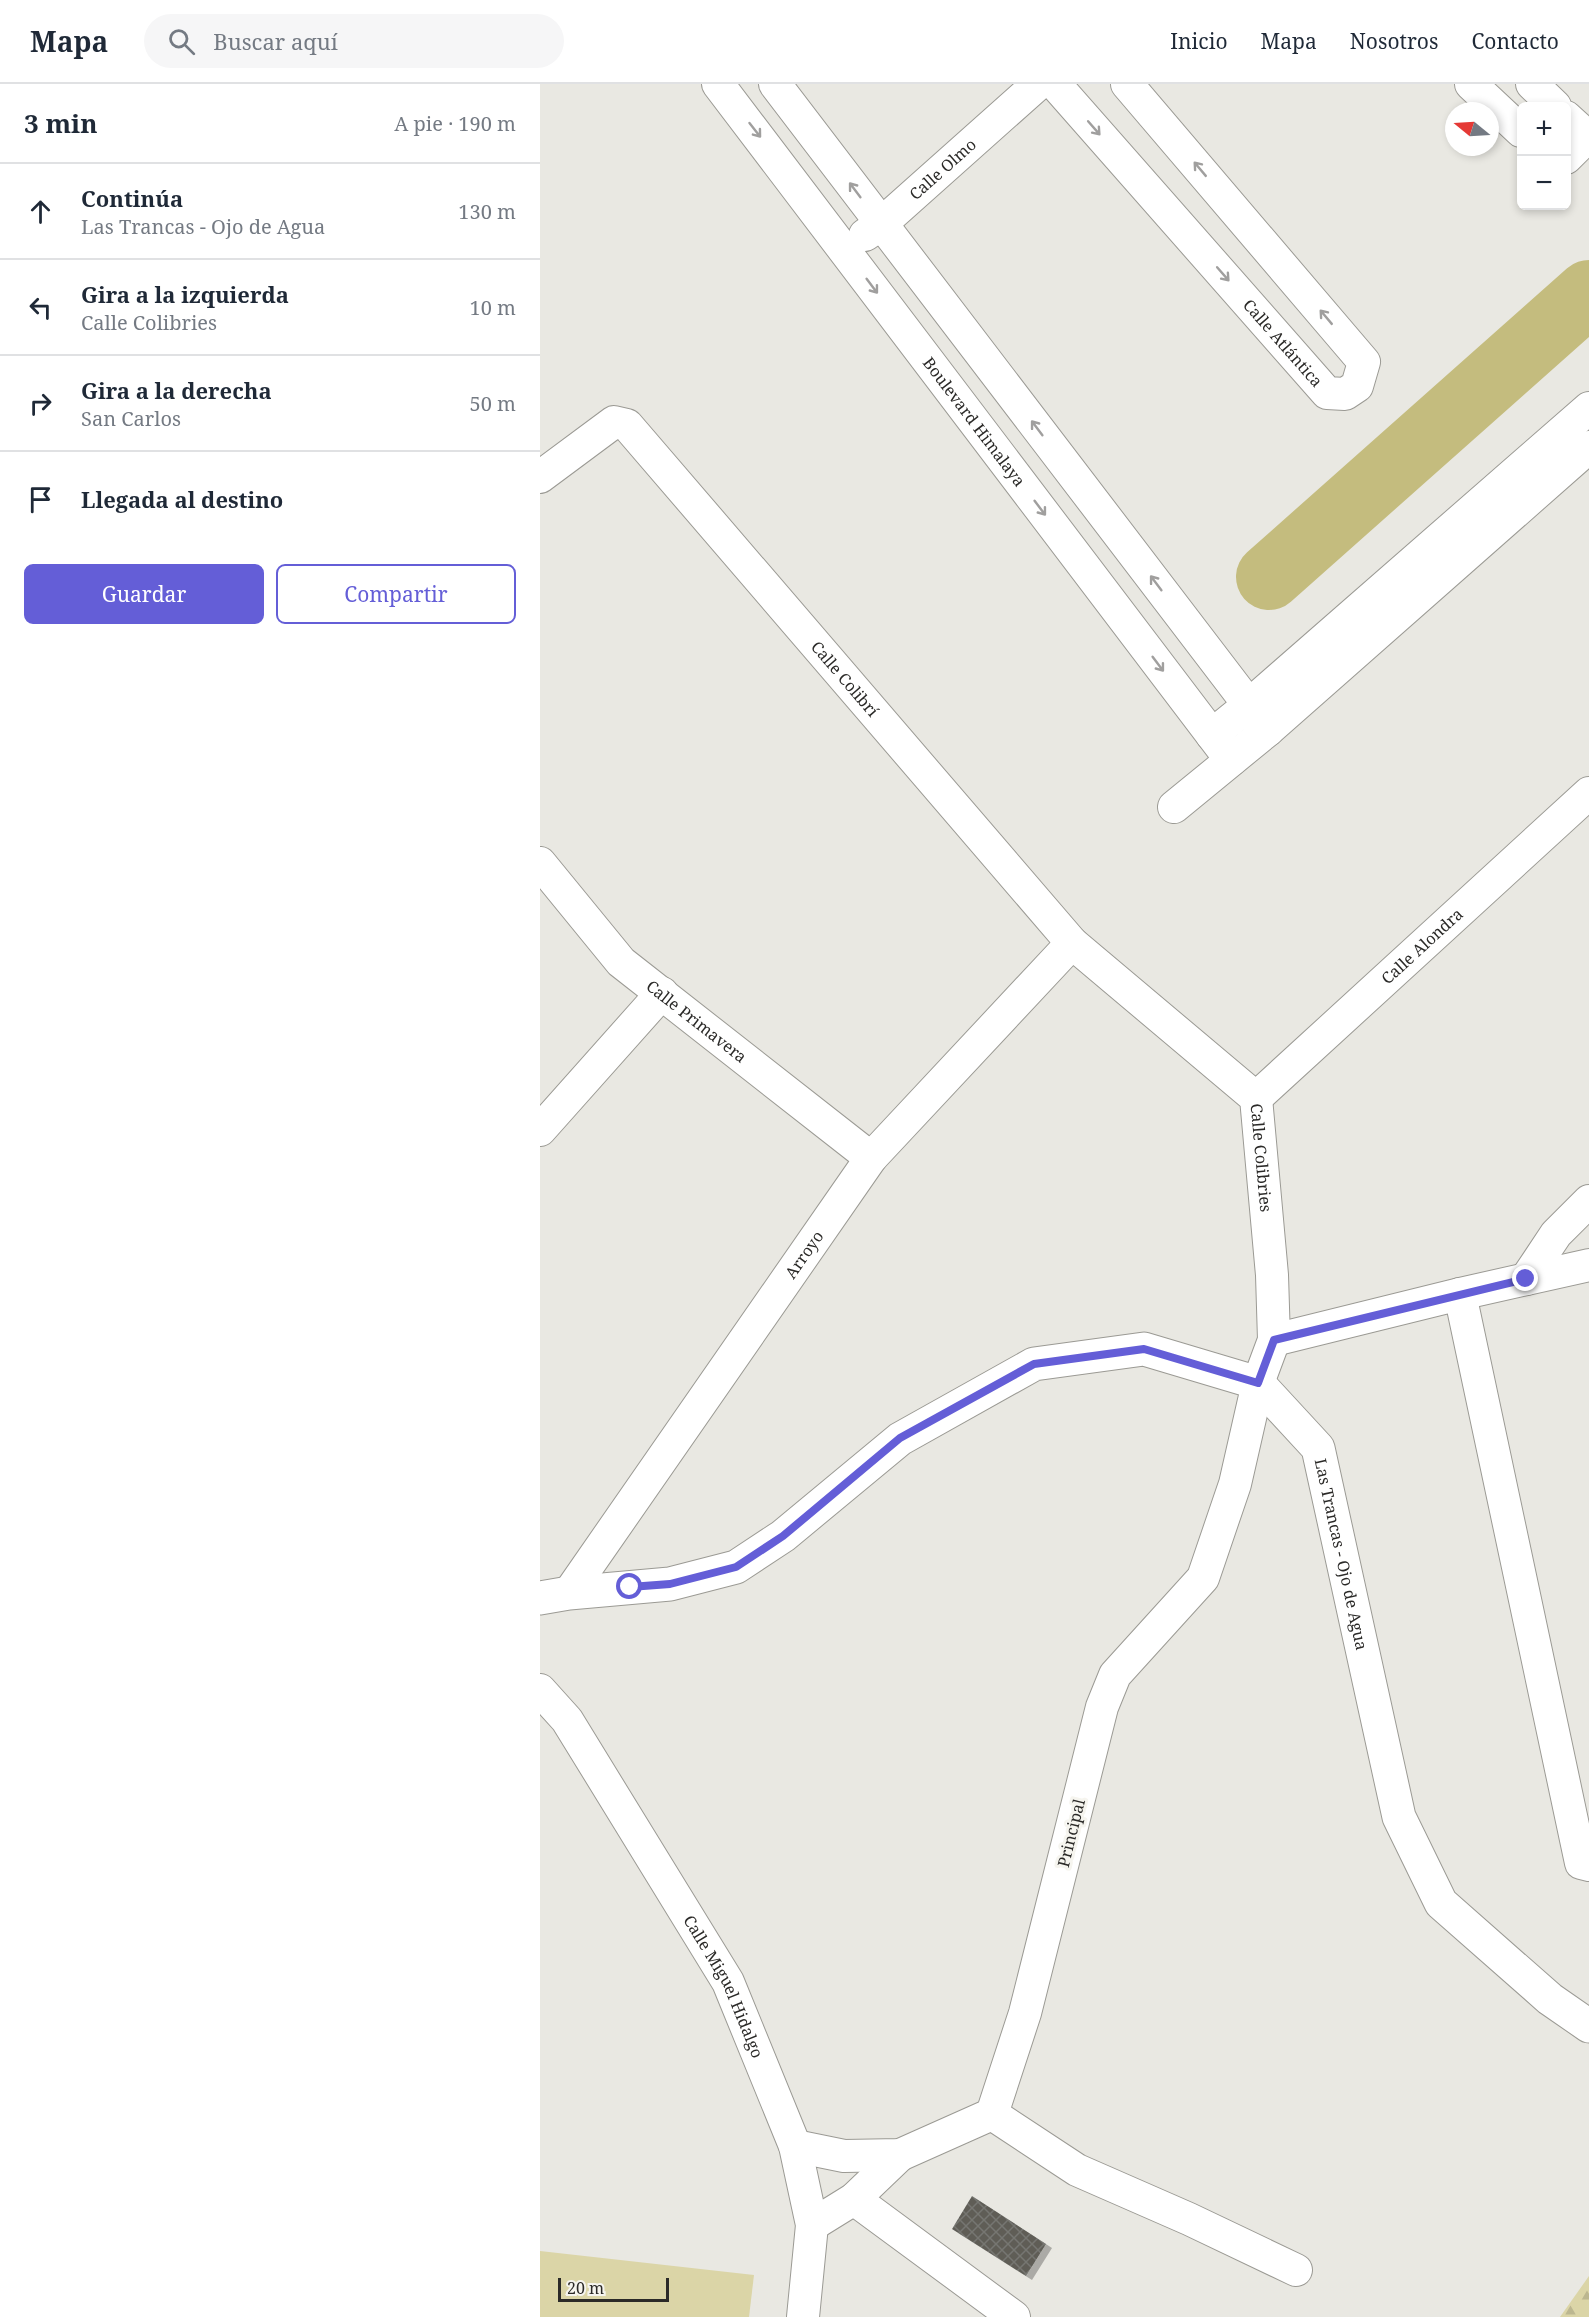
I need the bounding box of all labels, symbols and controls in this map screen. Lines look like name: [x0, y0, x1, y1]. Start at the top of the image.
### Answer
search box: [144, 14, 564, 68]
text: Mapa: [30, 22, 108, 60]
icon: search: [165, 25, 198, 58]
text: Buscar aquí: [213, 26, 338, 56]
text: Inicio: [1170, 27, 1228, 55]
text: Mapa: [1261, 27, 1317, 55]
text: Nosotros: [1350, 27, 1438, 55]
text: Contacto: [1471, 27, 1559, 55]
north arrow: [1445, 102, 1499, 156]
map controls: [1517, 102, 1571, 210]
button: +: [1517, 102, 1571, 156]
text: 3 min: [24, 105, 98, 141]
text: A pie · 190 m: [394, 110, 516, 137]
one-way arrow: [1087, 120, 1101, 135]
one-way arrow: [748, 122, 761, 138]
street label: Calle Olmo: [904, 133, 981, 205]
button: −: [1517, 156, 1571, 210]
one-way arrow: [1193, 162, 1207, 177]
one-way arrow: [849, 182, 862, 198]
text: Continúa: [81, 183, 183, 213]
icon: ahead: [24, 195, 57, 228]
text: 130 m: [458, 198, 516, 225]
text: Las Trancas - Ojo de Agua: [81, 213, 325, 240]
one-way arrow: [1216, 266, 1230, 281]
one-way arrow: [866, 277, 878, 293]
text: Gira a la izquierda: [81, 279, 289, 309]
icon: left: [24, 291, 57, 324]
text: 10 m: [470, 294, 516, 321]
street label: Calle Atlántica: [1238, 294, 1328, 392]
text: Calle Colibries: [81, 309, 217, 336]
one-way arrow: [1320, 309, 1333, 325]
street label: Boulevard Himalaya: [918, 353, 1031, 491]
text: Gira a la derecha: [81, 375, 272, 405]
icon: right: [24, 387, 57, 420]
text: 50 m: [470, 390, 516, 417]
text: San Carlos: [81, 405, 181, 432]
one-way arrow: [1031, 421, 1044, 437]
icon: arrive: [24, 483, 57, 516]
text: Llegada al destino: [81, 484, 283, 514]
one-way arrow: [1034, 500, 1047, 516]
button: Guardar: [24, 564, 264, 624]
button: Compartir: [276, 564, 516, 624]
one-way arrow: [1149, 576, 1162, 592]
street label: Calle Colibrí: [806, 636, 884, 721]
one-way arrow: [1152, 655, 1164, 671]
street label: Calle Alondra: [1376, 903, 1467, 989]
street label: Calle Primavera: [642, 975, 751, 1068]
street label: Calle Colibries: [1246, 1102, 1277, 1213]
street label: Arroyo: [780, 1226, 828, 1283]
route end: [1512, 1265, 1538, 1291]
street label: Las Trancas - Ojo de Agua: [1310, 1456, 1373, 1652]
route start: [616, 1573, 642, 1599]
street label: Principal: [1052, 1797, 1090, 1869]
street label: Calle Miguel Hidalgo: [678, 1911, 769, 2061]
scale bar: [558, 2275, 669, 2302]
text: 20 m: [567, 2277, 604, 2299]

